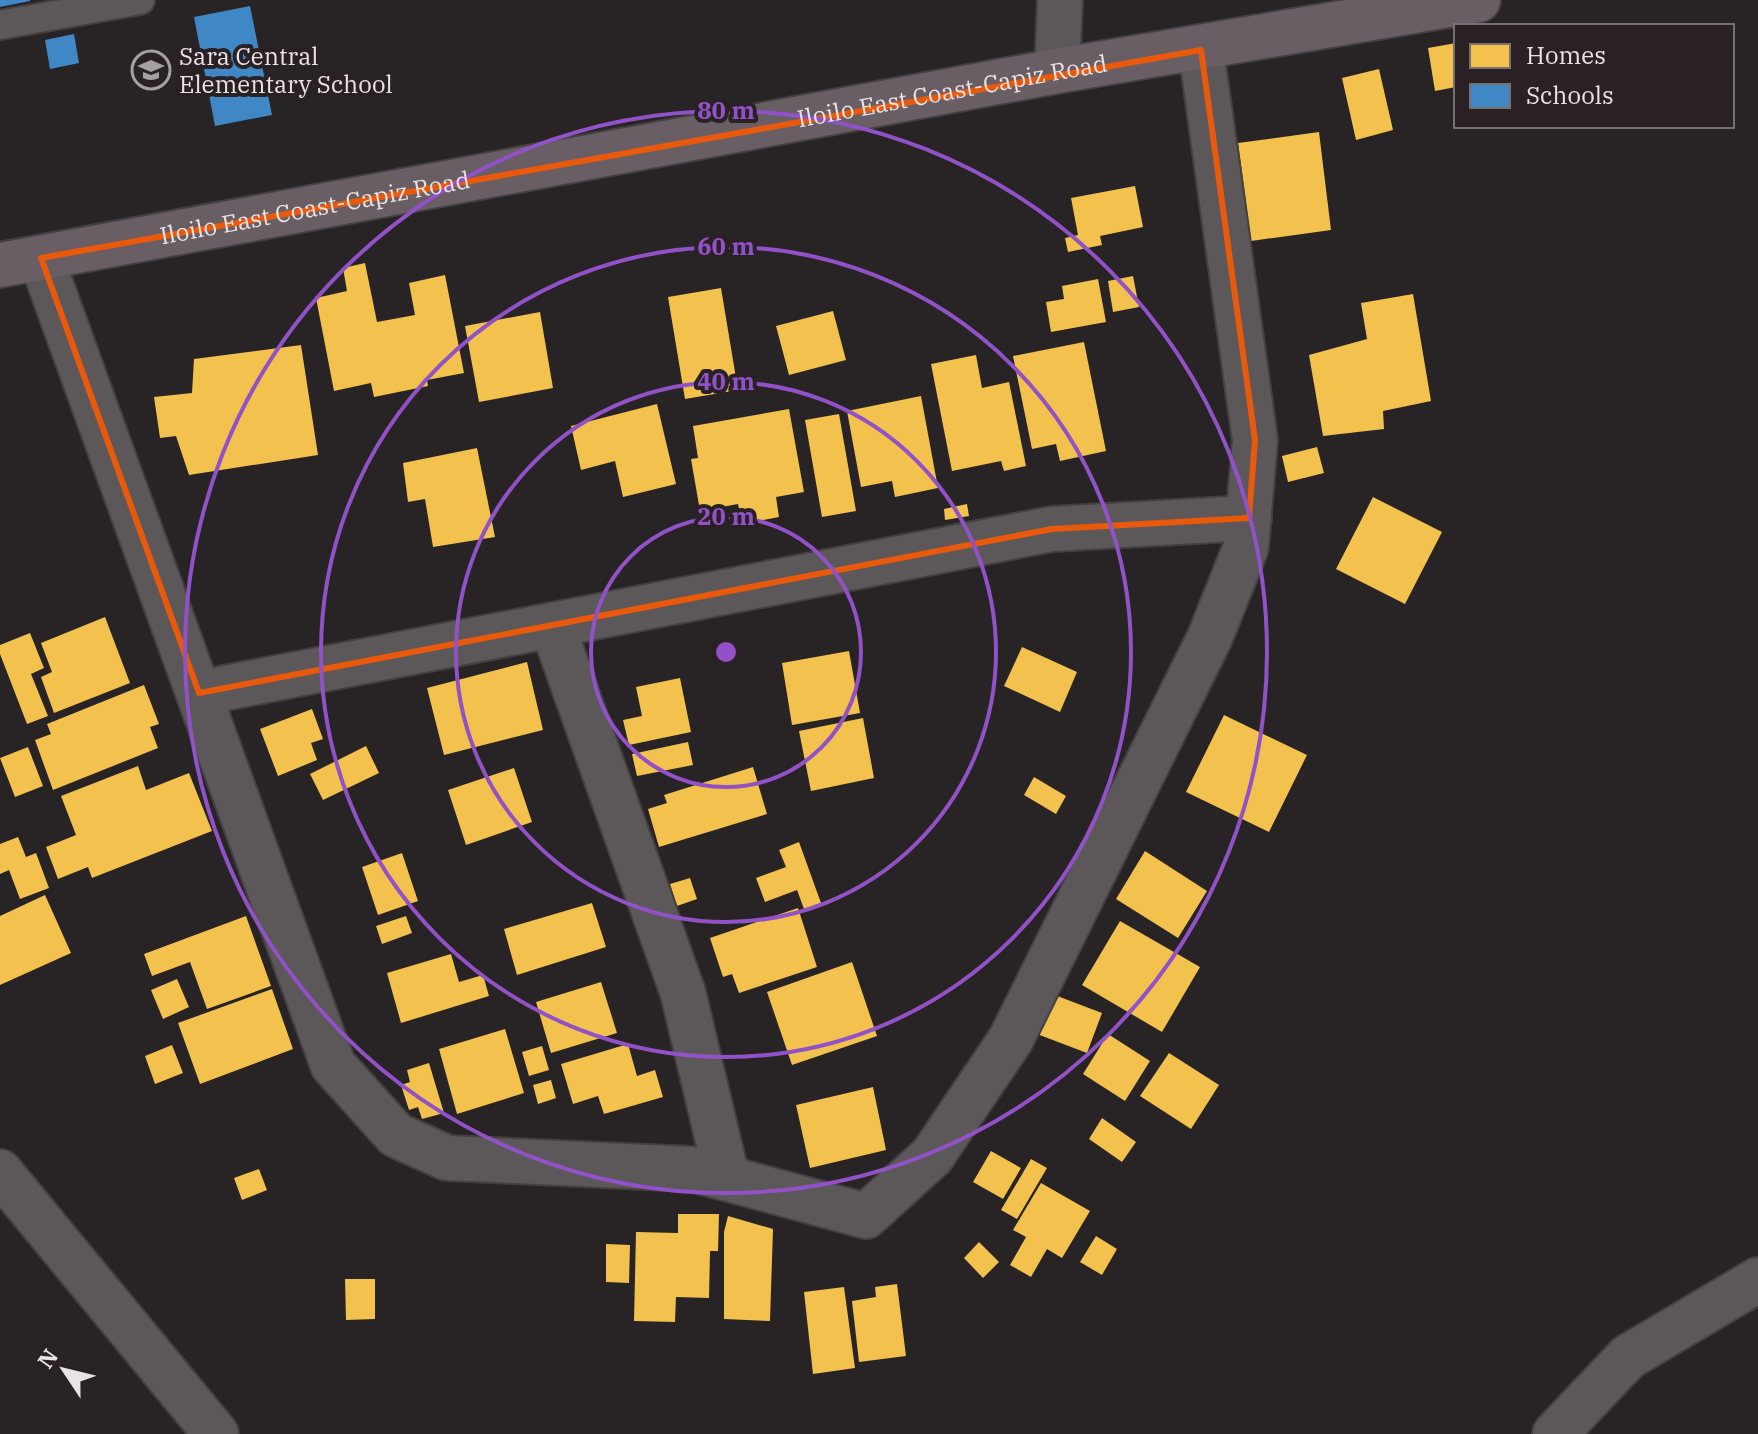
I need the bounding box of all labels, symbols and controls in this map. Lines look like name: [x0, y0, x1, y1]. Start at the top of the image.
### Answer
legend: [1454, 24, 1734, 128]
text: Homes: [1526, 39, 1606, 71]
place label: Sara Central Elementary School: [179, 40, 393, 100]
street label: Iloilo East Coast-Capiz Road: [795, 47, 1110, 134]
school or university icon: Sara Central Elementary School: [130, 49, 172, 91]
text: Schools: [1526, 79, 1614, 111]
text: 80 m: [697, 94, 755, 126]
street label: Iloilo East Coast-Capiz Road: [157, 163, 472, 251]
text: 60 m: [697, 230, 755, 262]
text: 40 m: [697, 365, 755, 397]
text: 20 m: [697, 500, 755, 532]
centre of rings: [712, 638, 740, 666]
north arrow: [24, 1330, 104, 1410]
text: N: [30, 1343, 64, 1374]

